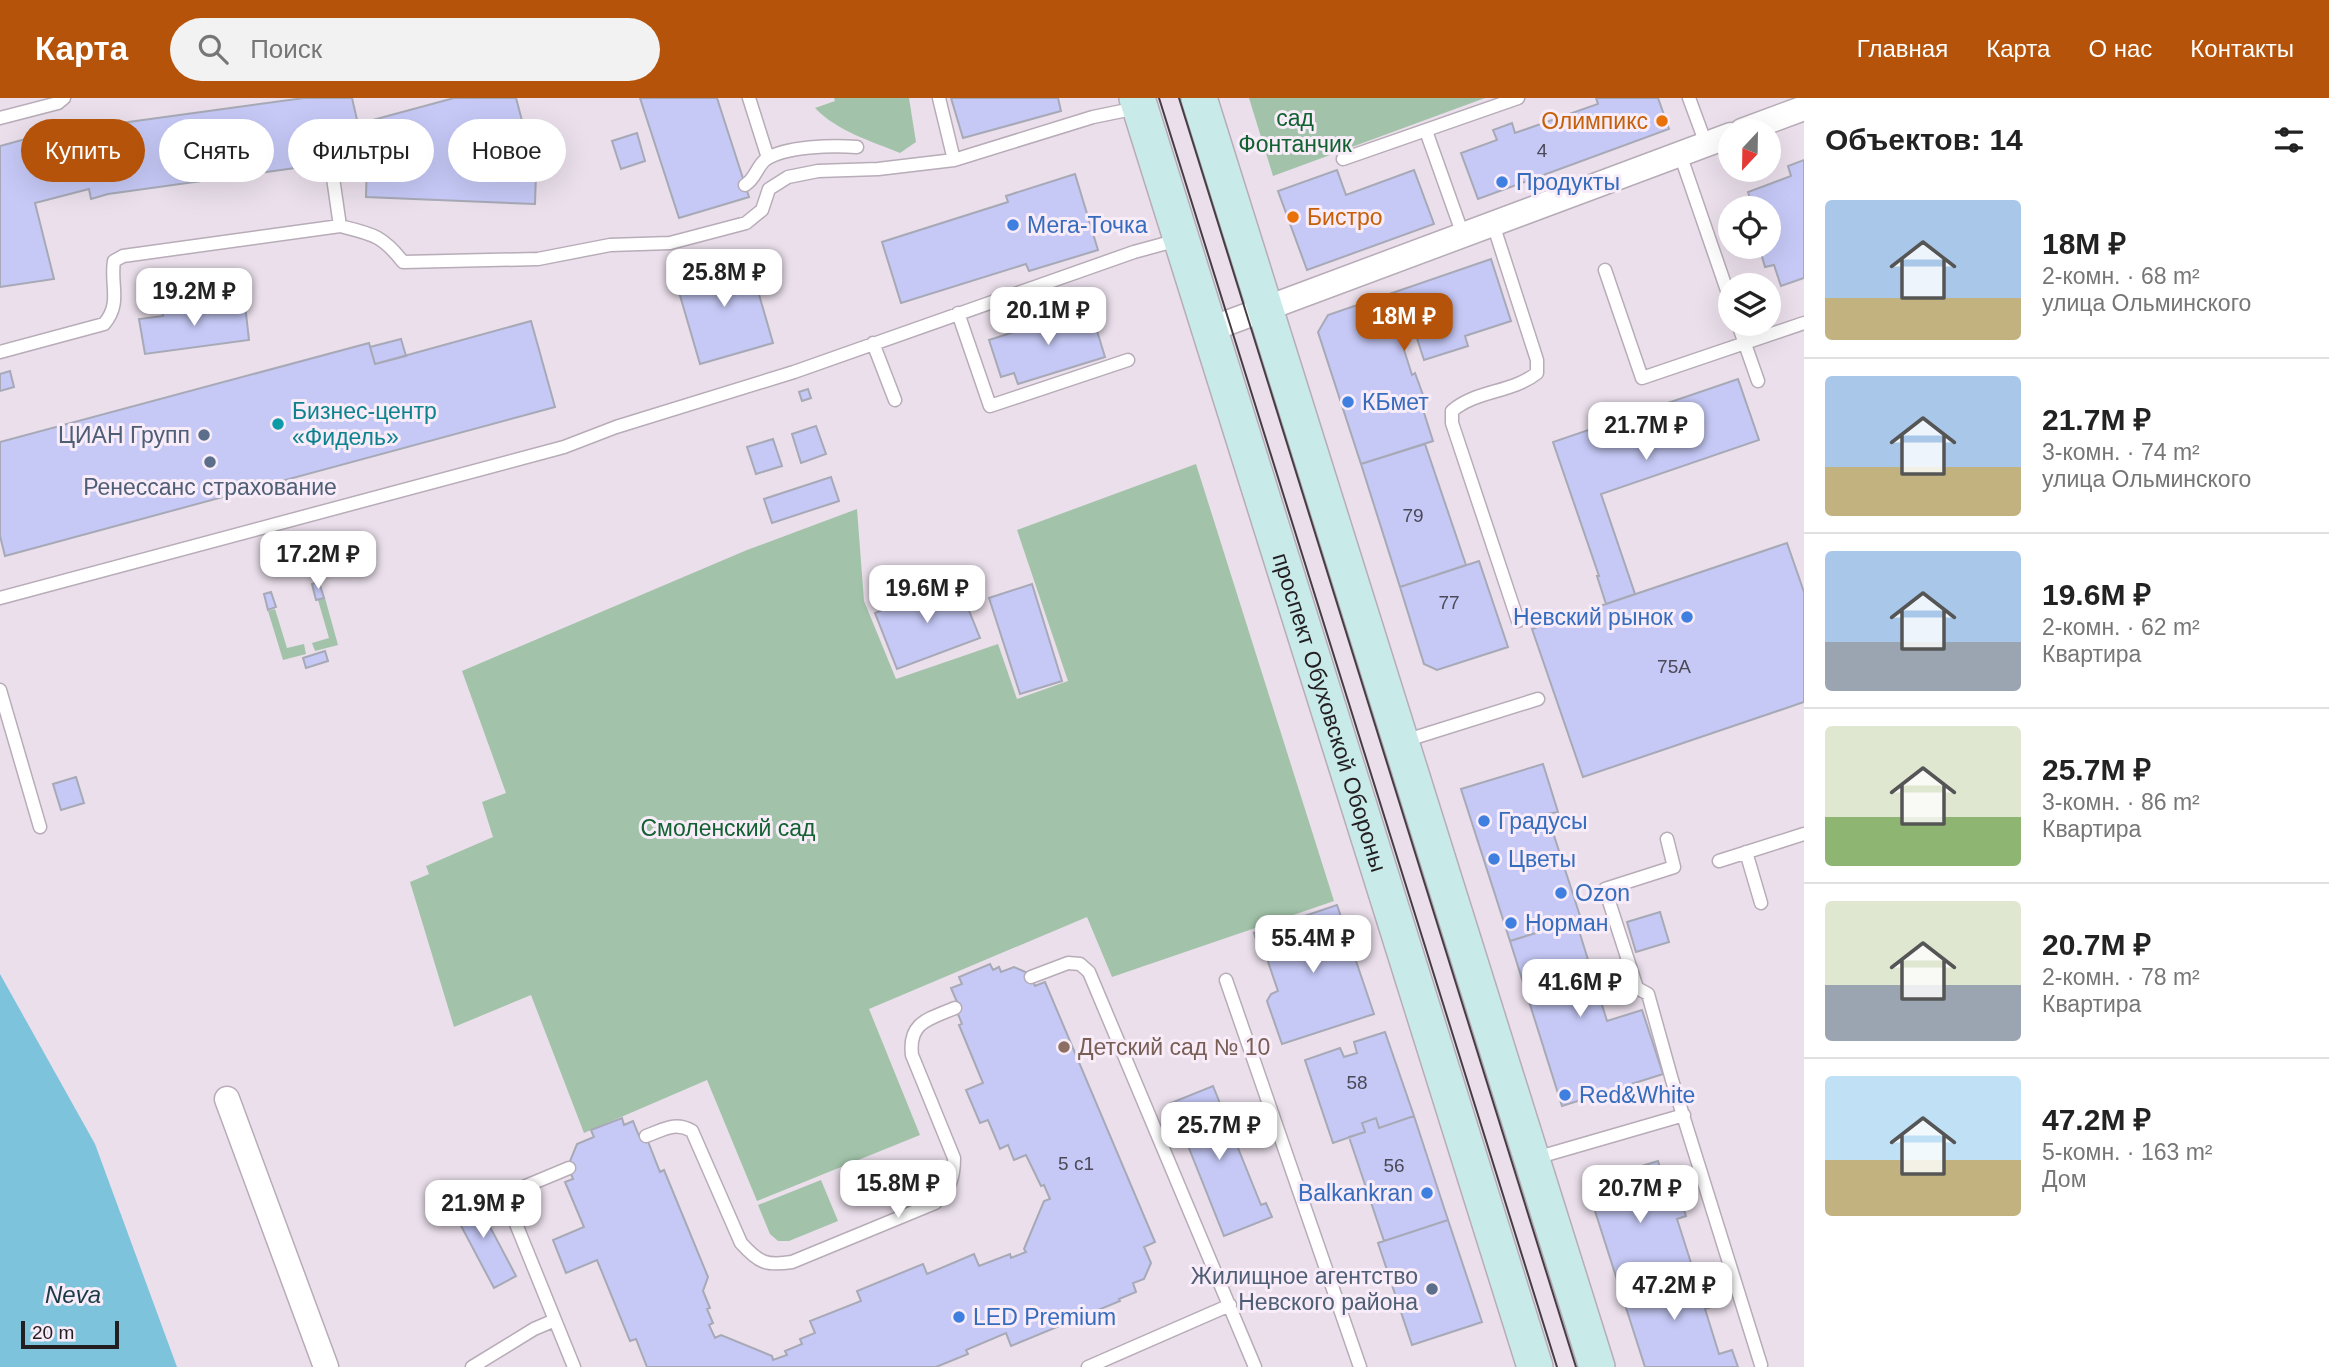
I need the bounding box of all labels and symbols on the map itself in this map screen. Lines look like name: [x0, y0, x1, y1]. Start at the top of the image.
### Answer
park label: сад Фонтанчик: [1238, 105, 1353, 157]
place label: Олимпикс: [1541, 108, 1648, 134]
marker: Олимпикс: [1654, 113, 1670, 129]
north arrow: [1718, 119, 1782, 182]
house number: 4: [1537, 140, 1548, 161]
place label: Продукты: [1516, 169, 1620, 195]
marker: Продукты: [1494, 174, 1510, 190]
place label: Бистро: [1307, 204, 1383, 230]
marker: Бистро: [1285, 209, 1301, 225]
place label: Мега-Точка: [1027, 212, 1148, 238]
marker: Мега-Точка: [1005, 217, 1021, 233]
pin: 25.8M ₽: [659, 250, 789, 309]
pin: 19.2M ₽: [129, 268, 259, 328]
pin: 20.1M ₽: [983, 288, 1113, 347]
pin: 18M ₽: [1355, 294, 1453, 353]
place label: КБмет: [1362, 389, 1429, 415]
marker: КБмет: [1340, 394, 1356, 410]
place label: Бизнес-центр «Фидель»: [292, 398, 437, 450]
pin: 21.7M ₽: [1581, 402, 1711, 462]
marker: Бизнес-центр «Фидель»: [270, 416, 286, 432]
place label: ЦИАН Групп: [58, 422, 190, 448]
marker: ЦИАН Групп: [196, 427, 212, 443]
marker: Ренессанс страхование: [202, 454, 218, 470]
place label: Ренессанс страхование: [83, 474, 337, 500]
house number: 79: [1402, 505, 1424, 526]
pin: 17.2M ₽: [253, 532, 383, 591]
street label: проспект Обуховской Обороны: [1268, 550, 1392, 875]
pin: 19.6M ₽: [862, 566, 992, 625]
house number: 77: [1438, 592, 1460, 613]
place label: Невский рынок: [1513, 604, 1674, 630]
marker: Невский рынок: [1679, 609, 1695, 625]
house number: 75А: [1657, 656, 1691, 677]
place label: Градусы: [1498, 808, 1587, 834]
marker: Градусы: [1476, 813, 1492, 829]
park label: Смоленский сад: [641, 815, 816, 841]
place label: Цветы: [1508, 846, 1576, 872]
marker: Цветы: [1486, 851, 1502, 867]
place label: Ozon: [1575, 880, 1630, 906]
marker: Ozon: [1553, 885, 1569, 901]
place label: Норман: [1525, 910, 1609, 936]
marker: Норман: [1503, 915, 1519, 931]
pin: 55.4M ₽: [1248, 916, 1378, 975]
pin: 41.6M ₽: [1515, 960, 1645, 1019]
place label: Детский сад № 10: [1078, 1034, 1270, 1060]
marker: Детский сад № 10: [1056, 1039, 1072, 1055]
house number: 58: [1346, 1072, 1368, 1093]
place label: Red&White: [1579, 1082, 1695, 1108]
marker: Red&White: [1557, 1087, 1573, 1103]
pin: 25.7M ₽: [1154, 1102, 1284, 1162]
house number: 5 с1: [1058, 1153, 1094, 1174]
house number: 56: [1383, 1155, 1405, 1176]
pin: 15.8M ₽: [833, 1160, 963, 1220]
pin: 20.7M ₽: [1575, 1166, 1705, 1225]
pin: 21.9M ₽: [418, 1180, 548, 1240]
place label: Balkankran: [1298, 1180, 1413, 1206]
marker: Balkankran: [1419, 1185, 1435, 1201]
pin: 47.2M ₽: [1609, 1262, 1739, 1322]
place label: Жилищное агентство Невского района: [1191, 1263, 1418, 1315]
water label: Neva: [45, 1281, 101, 1308]
marker: Жилищное агентство Невского района: [1424, 1281, 1440, 1297]
place label: LED Premium: [973, 1304, 1116, 1330]
marker: LED Premium: [951, 1309, 967, 1325]
scale bar: [21, 1318, 119, 1350]

